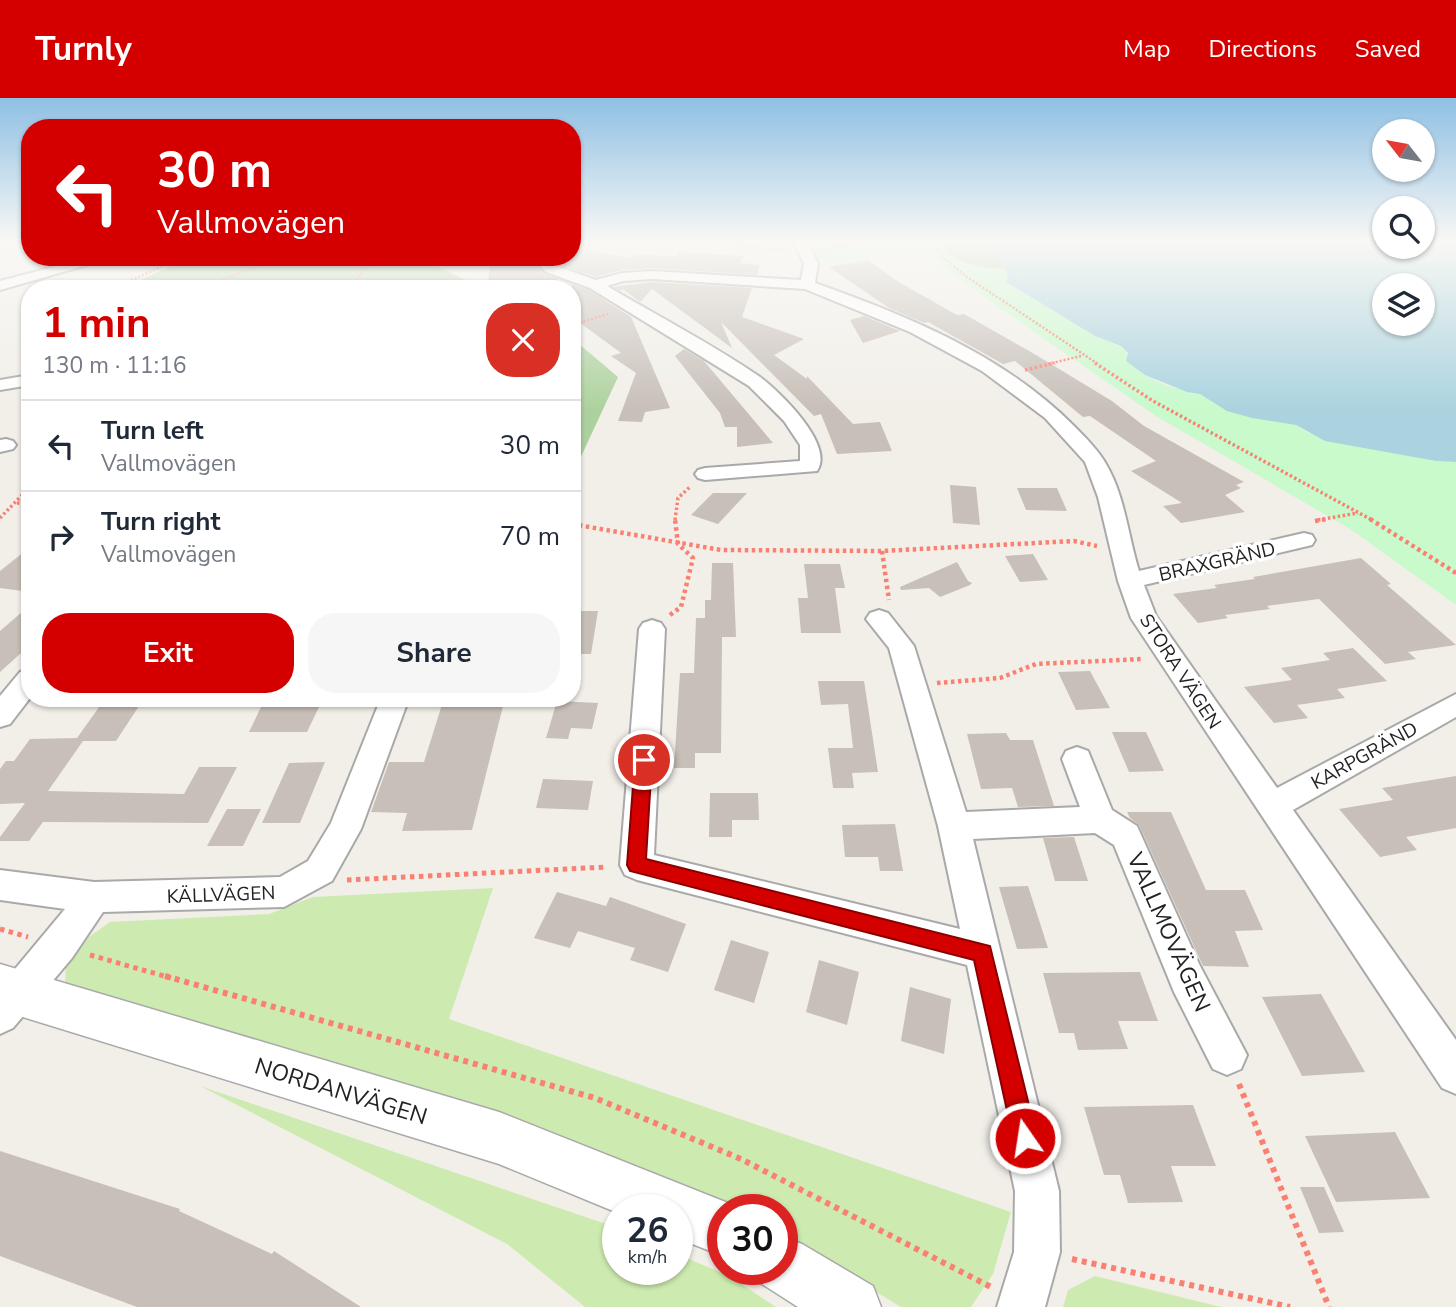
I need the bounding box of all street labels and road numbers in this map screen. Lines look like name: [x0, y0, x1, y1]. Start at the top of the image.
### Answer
street label: BRAXGRÄND: [1156, 536, 1278, 588]
street label: STORA VÄGEN: [1133, 609, 1227, 734]
street label: KARPGRÄND: [1307, 716, 1422, 796]
street label: VALLMOVÄGEN: [1119, 847, 1218, 1017]
street label: KÄLLVÄGEN: [166, 880, 276, 910]
street label: NORDANVÄGEN: [251, 1051, 431, 1132]

